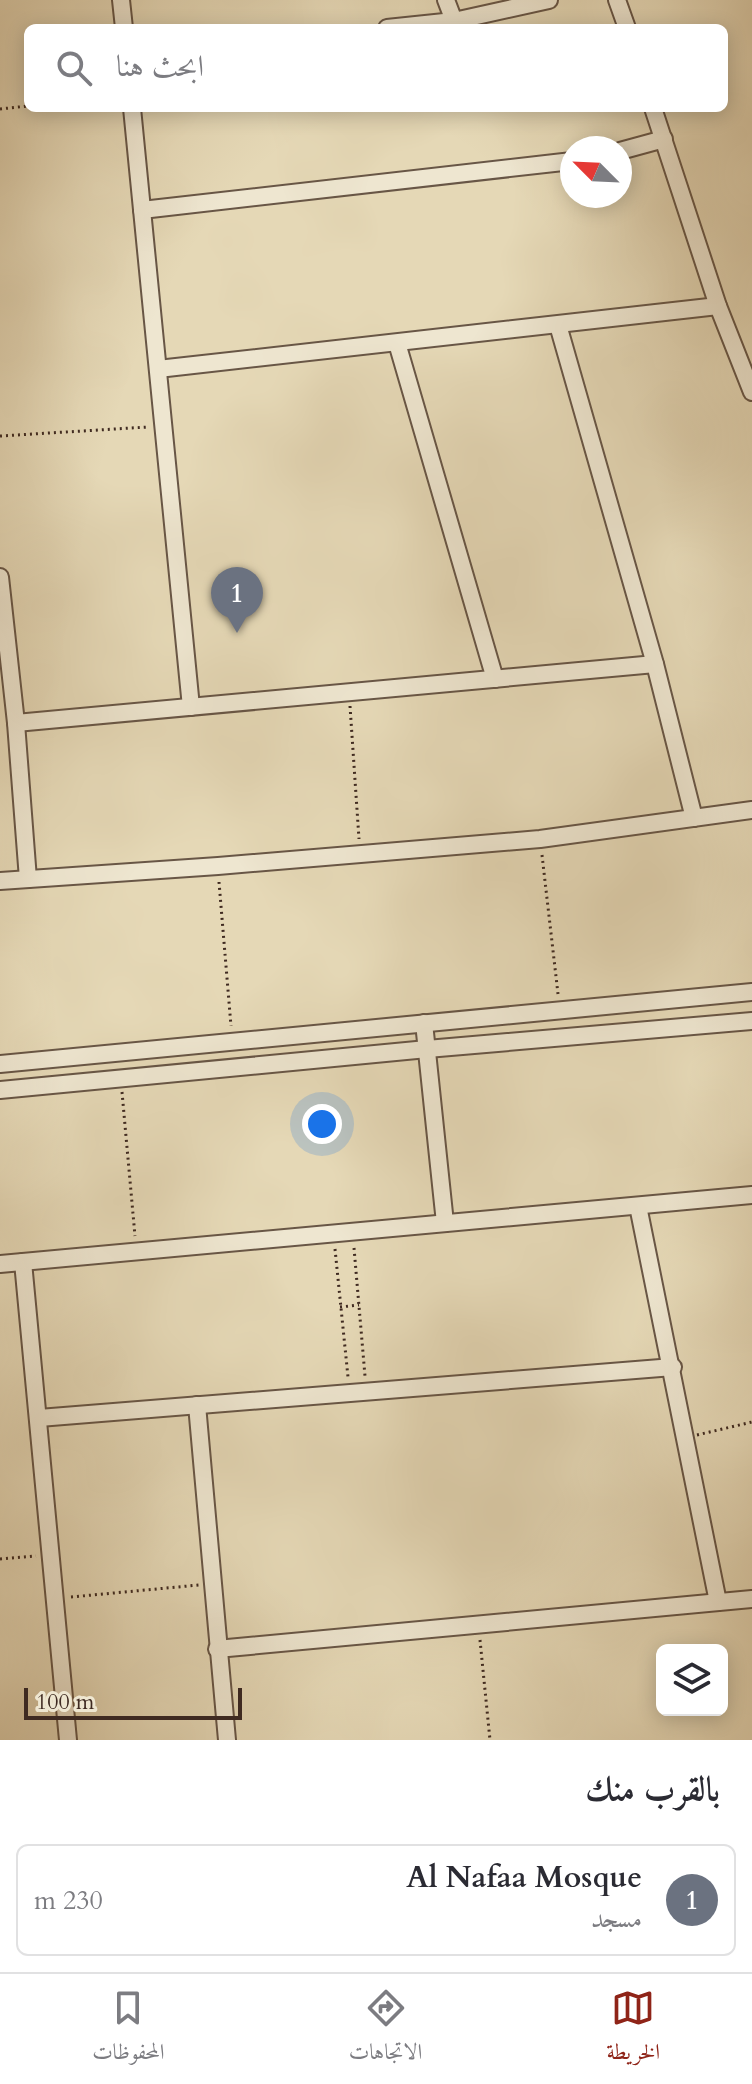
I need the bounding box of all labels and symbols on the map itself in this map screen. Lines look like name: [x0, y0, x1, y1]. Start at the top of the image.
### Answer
north arrow: [560, 136, 632, 208]
pin: 1: [211, 567, 263, 633]
your location: [302, 1104, 342, 1144]
scale bar: [24, 1684, 242, 1720]

